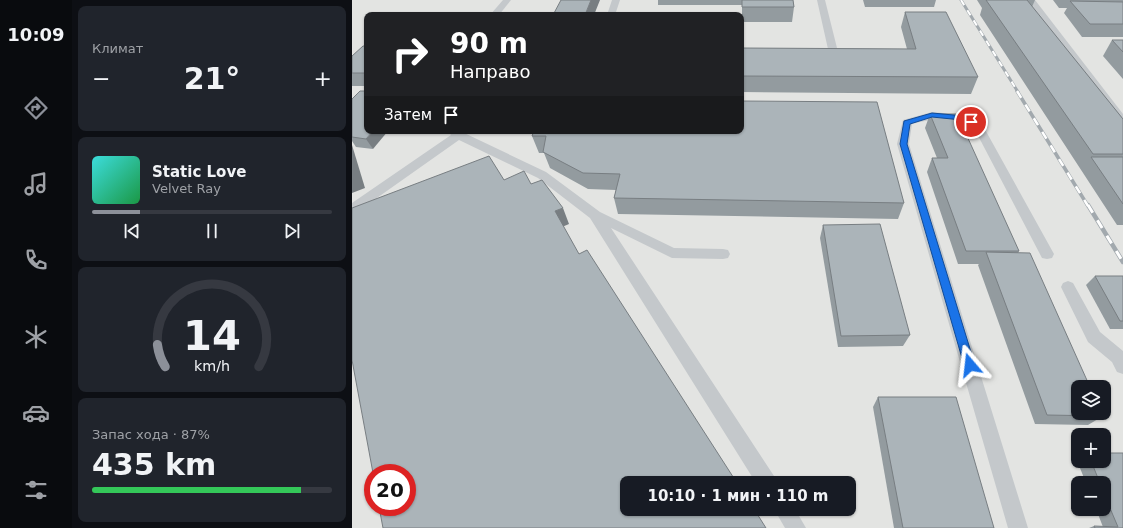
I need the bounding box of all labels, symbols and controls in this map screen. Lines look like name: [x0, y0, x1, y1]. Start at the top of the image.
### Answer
text: 10:09: [7, 24, 65, 45]
text: 90 m: [450, 27, 528, 60]
icon: right: [384, 28, 436, 80]
text: Климат: [92, 41, 143, 56]
text: 21°: [184, 61, 240, 96]
text: Направо: [450, 61, 530, 82]
text: −: [92, 66, 110, 91]
text: +: [314, 66, 332, 91]
icon: directions: [22, 94, 50, 122]
icon: arrive: [440, 104, 462, 126]
pin: [954, 105, 988, 139]
text: Затем: [384, 106, 432, 124]
icon: arrive: [960, 111, 982, 133]
text: Static Love: [152, 163, 246, 181]
icon: music: [22, 170, 50, 198]
text: Velvet Ray: [152, 181, 221, 196]
icon: previous: [121, 220, 143, 242]
icon: pause: [201, 220, 223, 242]
icon: next: [281, 220, 303, 242]
icon: phone: [22, 246, 50, 274]
text: 14: [183, 311, 241, 360]
icon: climate: [22, 323, 50, 351]
position arrow: [949, 344, 991, 386]
text: km/h: [194, 358, 230, 374]
map controls: [1071, 380, 1111, 516]
button: layers: [1071, 380, 1111, 420]
icon: car: [22, 399, 50, 427]
text: Запас хода · 87%: [92, 427, 210, 442]
button: +: [1071, 428, 1111, 468]
text: 435 km: [92, 447, 216, 482]
speed limit sign: 20: [364, 464, 416, 516]
icon: filters: [22, 476, 50, 504]
button: −: [1071, 476, 1111, 516]
text: 10:10 · 1 мин · 110 m: [648, 487, 829, 505]

